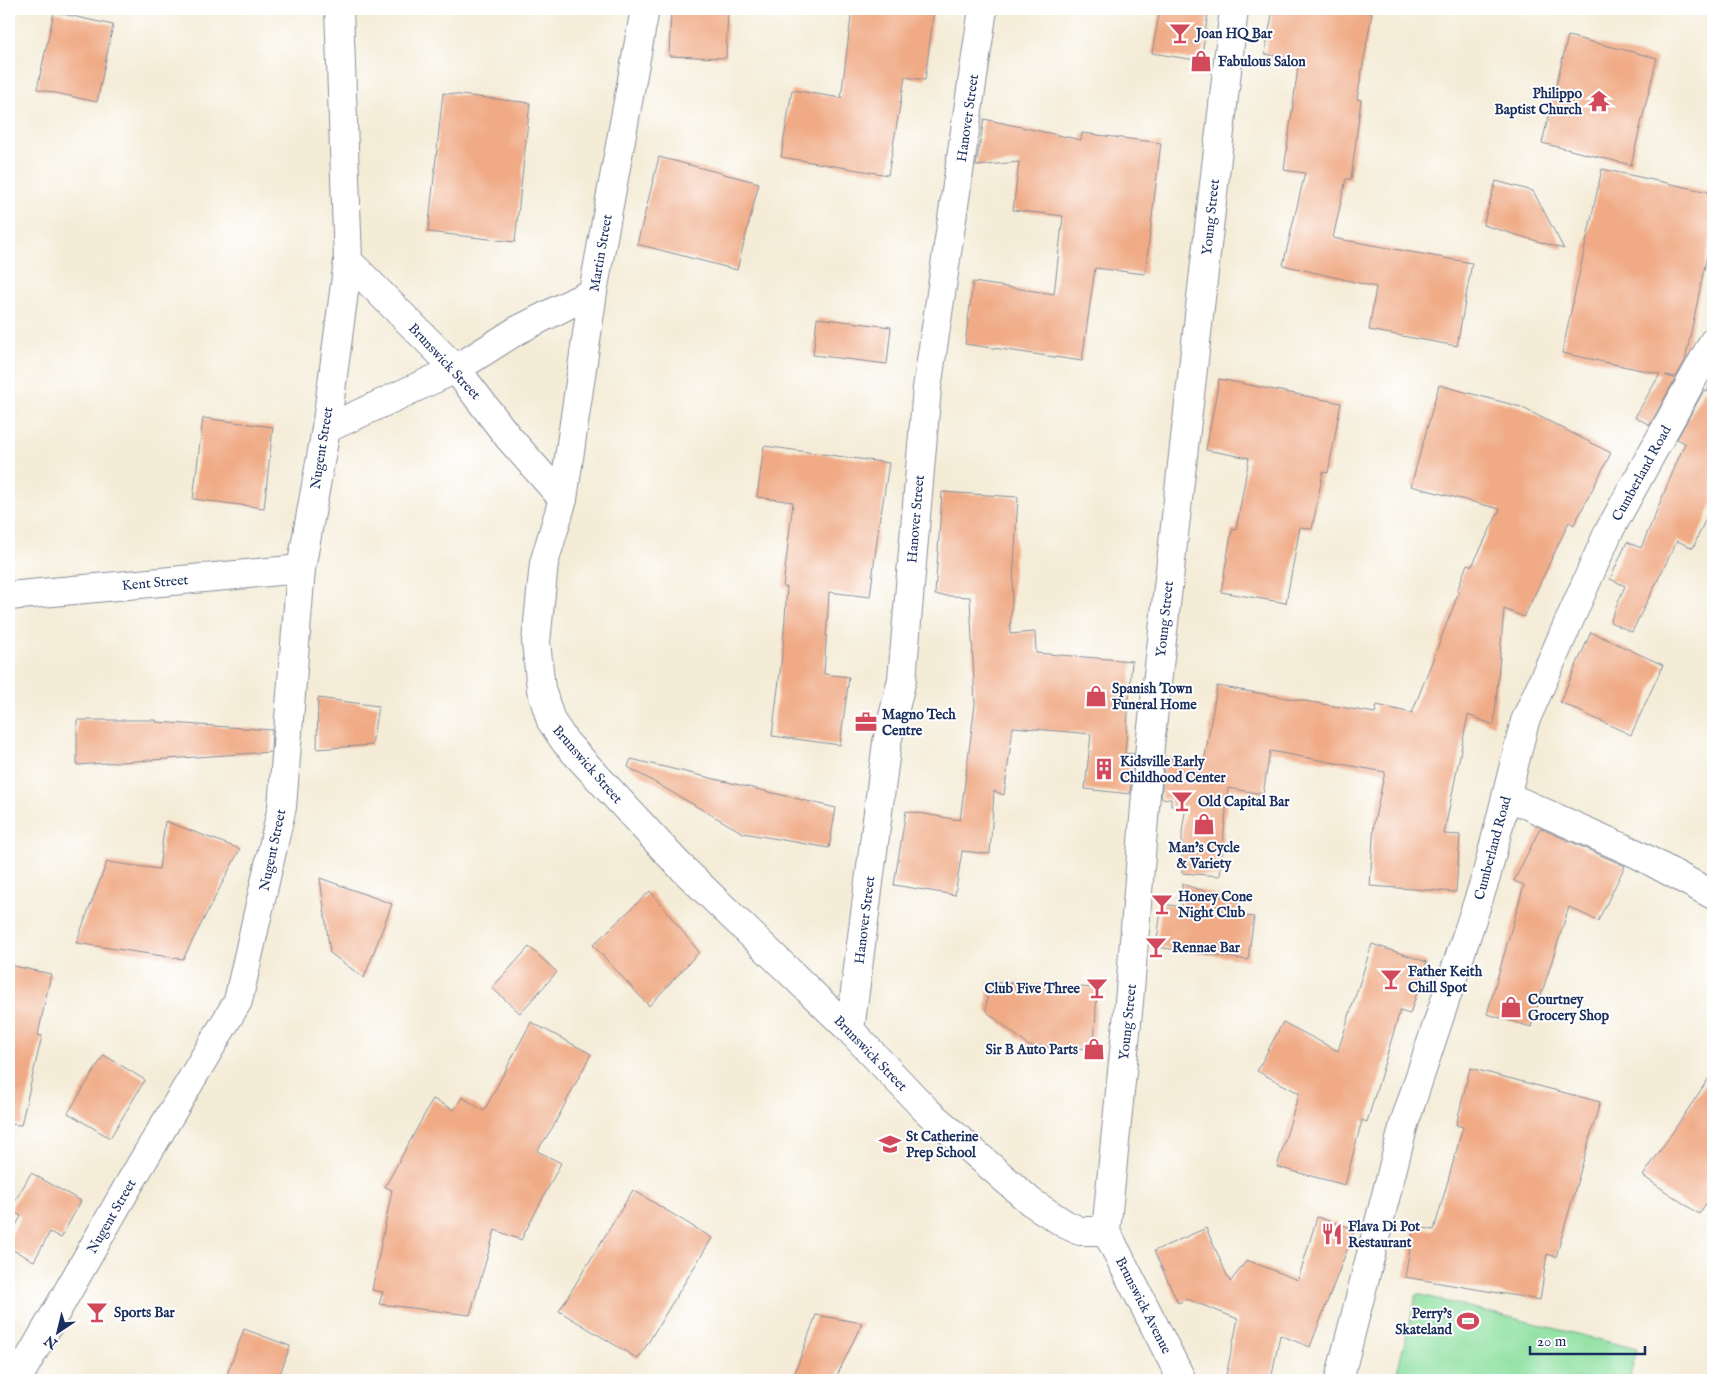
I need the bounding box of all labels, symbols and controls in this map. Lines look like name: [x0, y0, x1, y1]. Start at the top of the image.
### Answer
bar icon: Joan HQ Bar: [1167, 20, 1193, 46]
place label: Joan HQ Bar: [1194, 25, 1273, 43]
shop icon: Fabulous Salon: [1188, 48, 1214, 74]
place label: Fabulous Salon: [1218, 53, 1306, 71]
street label: Hanover Street: [953, 73, 983, 163]
place label: Philippo Baptist Church: [1495, 85, 1583, 119]
temple icon: Philippo Baptist Church: [1586, 88, 1612, 114]
street label: Young Street: [1198, 178, 1224, 256]
street label: Martin Street: [585, 213, 617, 293]
street label: Brunswick Street: [404, 320, 484, 404]
street label: Nugent Street: [307, 406, 337, 491]
street label: Cumberland Road: [1608, 422, 1676, 524]
street label: Hanover Street: [903, 474, 929, 564]
street label: Kent Street: [121, 571, 189, 595]
street label: Young Street: [1152, 580, 1178, 658]
place label: Spanish Town Funeral Home: [1112, 680, 1197, 714]
shop icon: Spanish Town Funeral Home: [1083, 683, 1109, 709]
place label: Magno Tech Centre: [882, 706, 956, 740]
office icon: Magno Tech Centre: [853, 709, 879, 735]
street label: Brunswick Street: [548, 722, 626, 808]
place label: Kidsville Early Childhood Center: [1120, 753, 1227, 787]
building icon: Kidsville Early Childhood Center: [1091, 756, 1117, 782]
bar icon: Old Capital Bar: [1169, 788, 1195, 814]
place label: Old Capital Bar: [1198, 793, 1290, 811]
street label: Cumberland Road: [1470, 794, 1516, 902]
street label: Nugent Street: [256, 808, 290, 893]
shop icon: Man's Cycle & Variety: [1191, 811, 1217, 837]
place label: Man's Cycle & Variety: [1168, 839, 1240, 873]
street label: Hanover Street: [851, 875, 879, 965]
place label: Honey Cone Night Club: [1177, 888, 1253, 922]
bar icon: Honey Cone Night Club: [1149, 891, 1175, 917]
bar icon: Rennae Bar: [1143, 934, 1169, 960]
place label: Rennae Bar: [1172, 939, 1241, 957]
place label: Father Keith Chill Spot: [1408, 963, 1483, 997]
bar icon: Father Keith Chill Spot: [1378, 966, 1404, 992]
bar icon: Club Five Three: [1084, 975, 1110, 1001]
place label: Club Five Three: [985, 980, 1081, 998]
street label: Young Street: [1115, 983, 1141, 1061]
place label: Courtney Grocery Shop: [1528, 991, 1609, 1025]
shop icon: Courtney Grocery Shop: [1498, 994, 1524, 1020]
street label: Brunswick Street: [830, 1012, 911, 1095]
shop icon: Sir B Auto Parts: [1081, 1036, 1107, 1062]
place label: Sir B Auto Parts: [986, 1041, 1078, 1059]
place label: St Catherine Prep School: [906, 1128, 979, 1162]
school or university icon: St Catherine Prep School: [877, 1131, 903, 1157]
street label: Nugent Street: [83, 1176, 141, 1257]
place label: Flava Di Pot Restaurant: [1348, 1218, 1420, 1252]
restaurant icon: Flava Di Pot Restaurant: [1319, 1221, 1345, 1247]
street label: Brunswick Avenue: [1111, 1254, 1176, 1357]
bar icon: Sports Bar: [84, 1299, 110, 1325]
place label: Sports Bar: [114, 1304, 176, 1322]
place label: Perry's Skateland: [1395, 1305, 1453, 1339]
north arrow: [32, 1306, 82, 1356]
sports icon: Perry's Skateland: [1455, 1308, 1481, 1334]
scale bar: [1530, 1324, 1644, 1356]
text: N: [41, 1331, 62, 1353]
text: 20 m: [1537, 1332, 1567, 1351]

